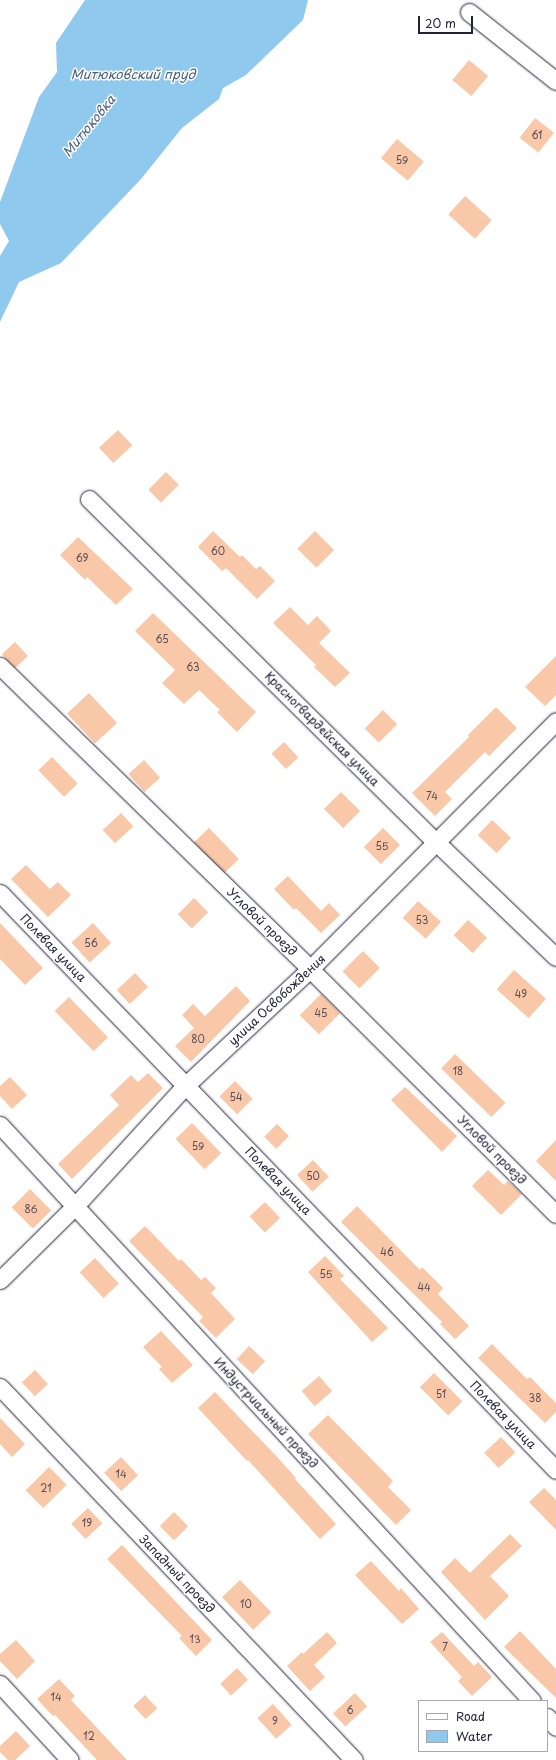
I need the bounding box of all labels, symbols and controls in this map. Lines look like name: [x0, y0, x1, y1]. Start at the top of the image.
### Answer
scale bar: [420, 8, 475, 34]
text: 20 m: [425, 14, 456, 32]
water label: Митюковский пруд: [71, 66, 195, 82]
water label: Митюковка: [59, 92, 119, 160]
house number: 61: [531, 129, 543, 141]
house number: 59: [396, 154, 408, 166]
house number: 60: [211, 545, 225, 557]
house number: 69: [76, 552, 88, 564]
house number: 65: [155, 633, 169, 645]
house number: 63: [186, 661, 200, 673]
street label: Красногвардейская улица: [262, 669, 382, 789]
house number: 74: [426, 790, 438, 802]
house number: 55: [376, 840, 388, 852]
street label: Угловой проезд: [224, 885, 300, 959]
street label: Полевая улица: [17, 911, 89, 985]
house number: 53: [416, 914, 428, 926]
house number: 56: [84, 937, 98, 949]
street label: улица Освобождения: [225, 951, 329, 1049]
house number: 49: [515, 988, 527, 1000]
house number: 45: [315, 1007, 327, 1019]
house number: 80: [191, 1033, 205, 1045]
house number: 18: [453, 1065, 463, 1077]
house number: 54: [229, 1091, 243, 1103]
street label: Угловой проезд: [455, 1113, 529, 1187]
house number: 59: [192, 1140, 204, 1152]
street label: Полевая улица: [242, 1144, 314, 1218]
house number: 50: [306, 1170, 320, 1182]
house number: 86: [25, 1203, 37, 1215]
house number: 46: [380, 1246, 394, 1258]
house number: 55: [320, 1268, 332, 1280]
house number: 44: [417, 1281, 431, 1293]
street label: Индустриальный проезд: [211, 1355, 321, 1471]
street label: Полевая улица: [467, 1378, 539, 1452]
house number: 51: [436, 1388, 446, 1400]
house number: 38: [529, 1392, 541, 1404]
house number: 14: [115, 1468, 127, 1480]
house number: 21: [40, 1482, 52, 1494]
house number: 19: [82, 1517, 92, 1529]
street label: Западный проезд: [136, 1532, 218, 1616]
house number: 10: [240, 1598, 252, 1610]
house number: 13: [189, 1633, 201, 1645]
house number: 7: [442, 1641, 448, 1653]
house number: 14: [50, 1691, 62, 1703]
legend: [418, 1700, 548, 1752]
house number: 6: [346, 1704, 354, 1716]
text: Road: [456, 1707, 485, 1725]
house number: 9: [272, 1715, 278, 1727]
text: Water: [456, 1727, 492, 1745]
house number: 12: [83, 1730, 95, 1742]

